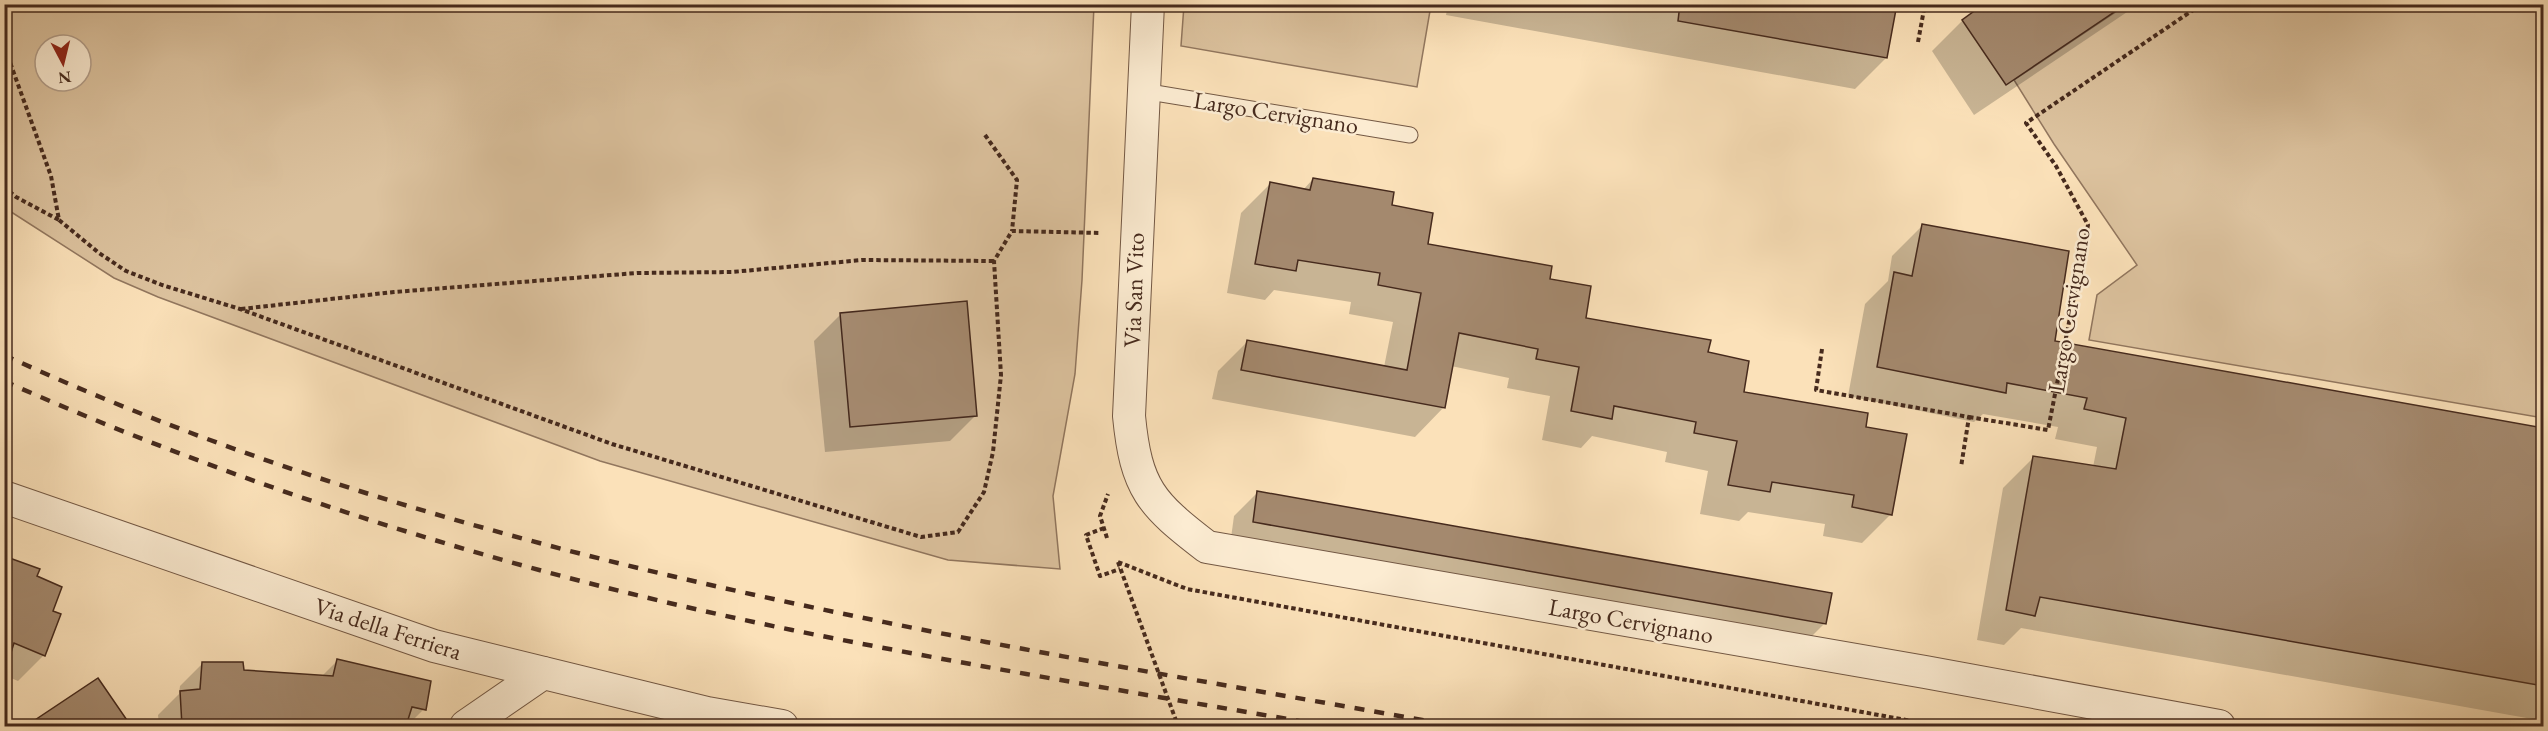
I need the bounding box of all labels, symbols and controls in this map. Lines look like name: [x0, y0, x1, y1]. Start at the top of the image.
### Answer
north arrow: [33, 33, 93, 93]
text: N: [57, 66, 72, 89]
street label: Largo Cervignano: [1191, 84, 1361, 141]
street label: Largo Cervignano: [2040, 225, 2097, 395]
street label: Via San Vito: [1116, 232, 1151, 348]
street label: Via della Ferriera: [311, 590, 466, 667]
street label: Largo Cervignano: [1546, 591, 1716, 650]

